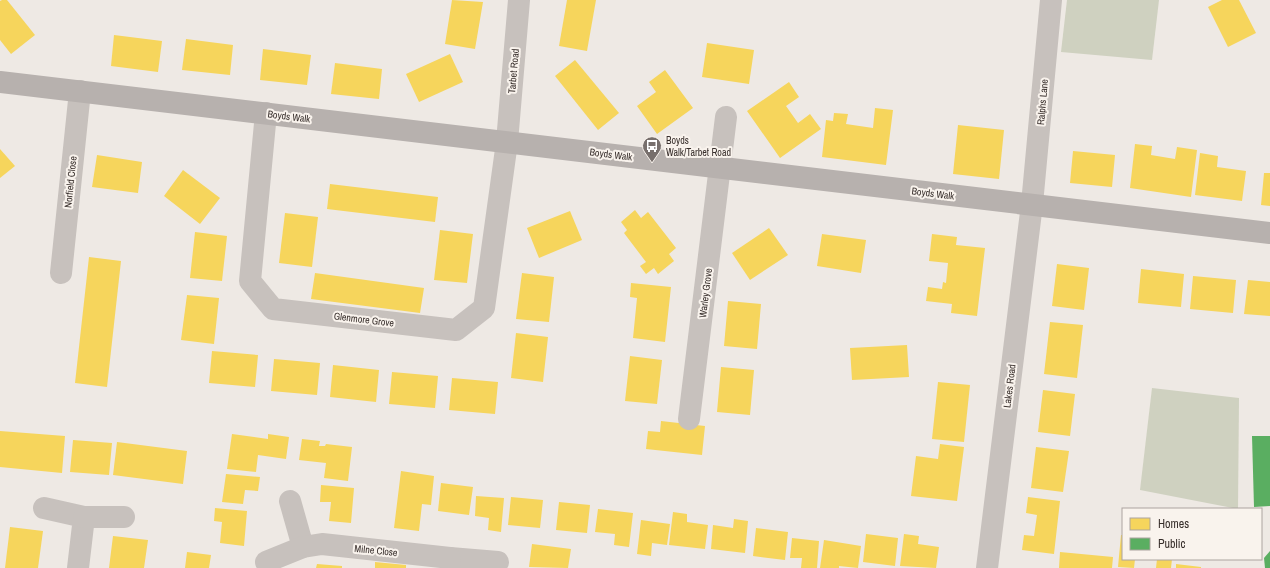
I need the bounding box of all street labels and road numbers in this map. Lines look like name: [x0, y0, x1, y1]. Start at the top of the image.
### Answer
street label: Tarbet Road: [505, 48, 522, 94]
street label: Ralphs Lane: [1034, 78, 1051, 126]
street label: Boyds Walk: [267, 107, 312, 126]
street label: Boyds Walk: [589, 145, 634, 164]
street label: Norfield Close: [61, 155, 80, 209]
street label: Boyds Walk: [911, 184, 956, 203]
street label: Warley Grove: [696, 267, 715, 319]
street label: Glenmore Grove: [333, 309, 395, 330]
street label: Lakes Road: [1000, 364, 1019, 409]
street label: Milne Close: [354, 542, 399, 559]

